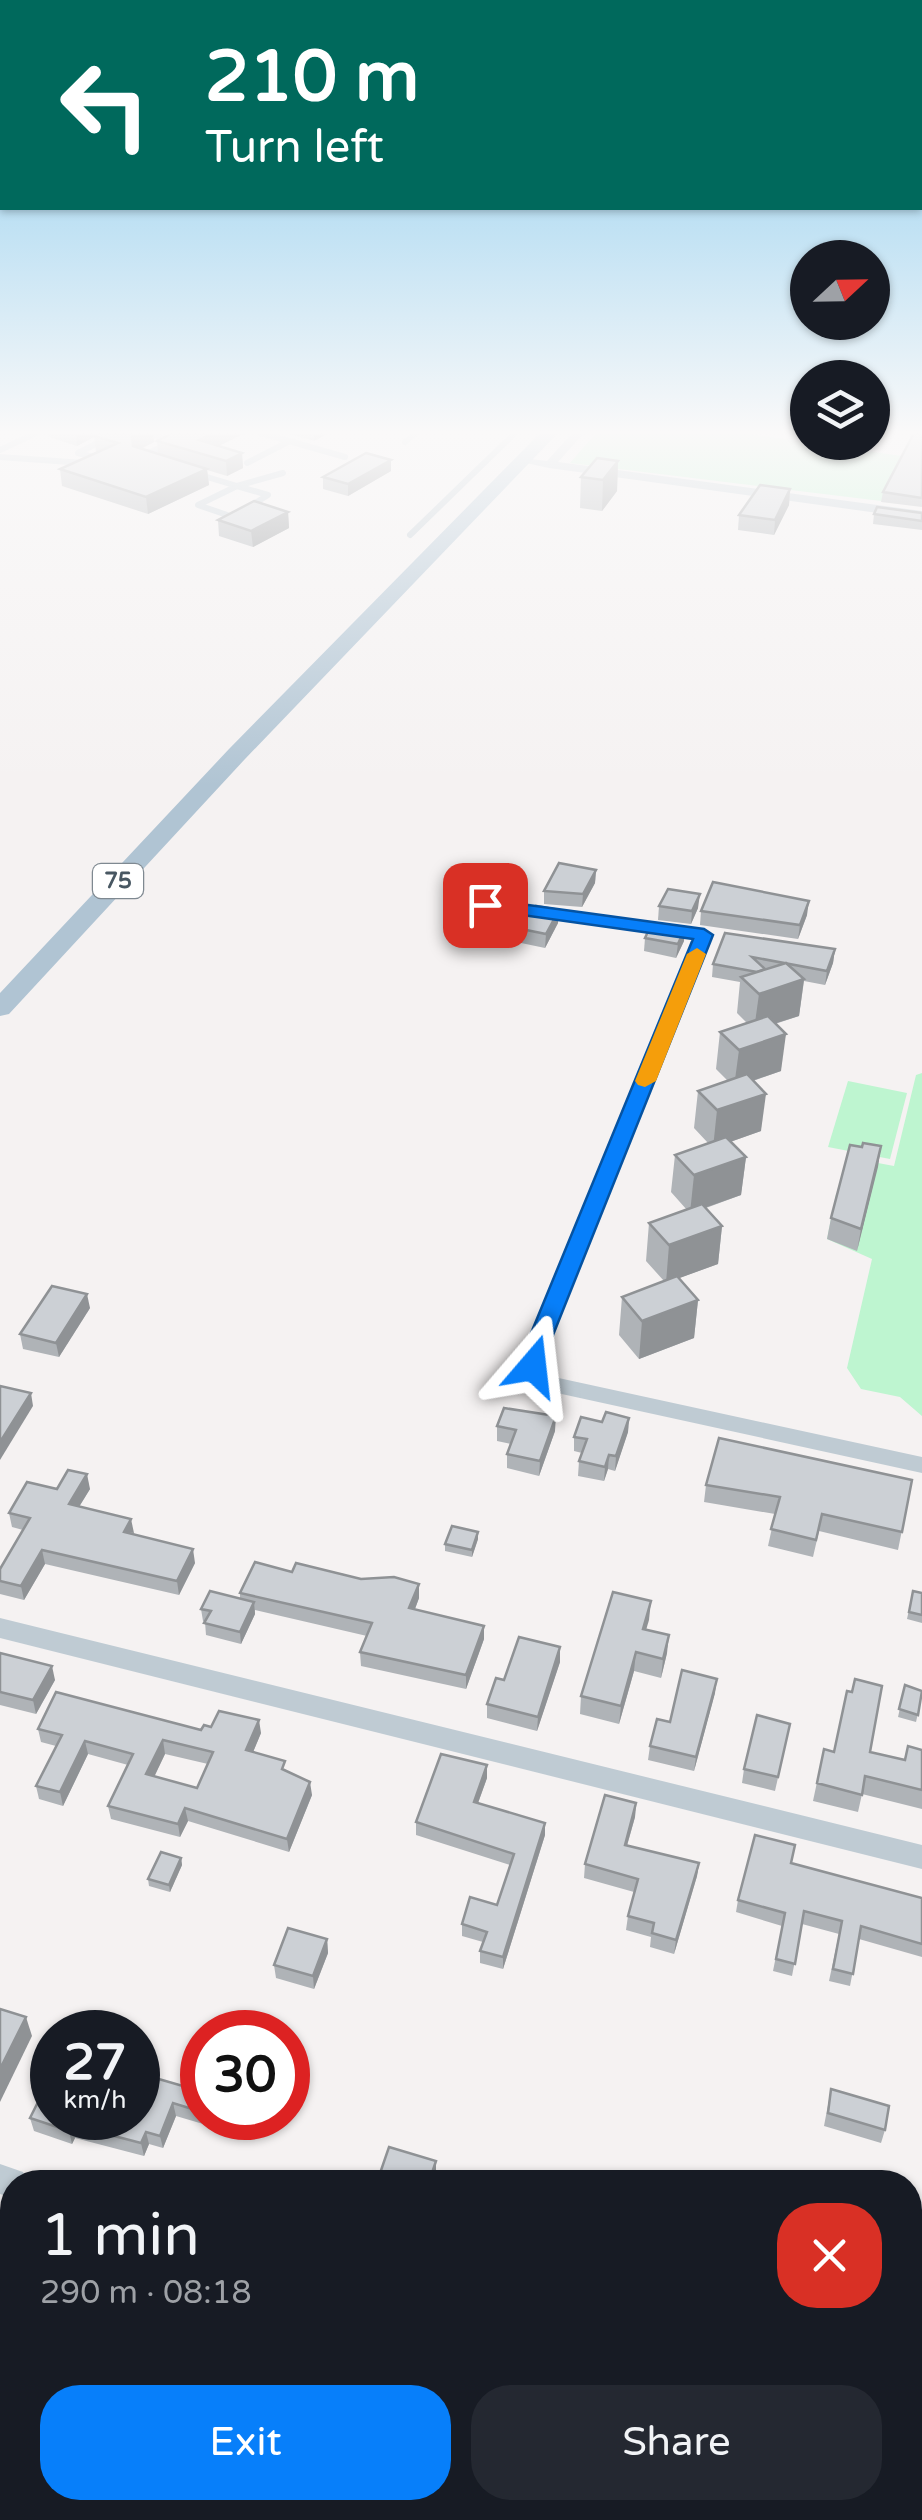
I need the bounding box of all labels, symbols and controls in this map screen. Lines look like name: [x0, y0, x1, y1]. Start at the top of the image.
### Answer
text: 210 m: [205, 36, 419, 120]
icon: left: [40, 40, 170, 170]
text: Turn left: [205, 121, 384, 175]
north arrow: [790, 240, 890, 340]
map controls: [790, 240, 890, 460]
button: layers: [790, 360, 890, 460]
pin: [443, 863, 528, 948]
road number: 75: [93, 864, 143, 898]
icon: arrive: [458, 878, 513, 933]
position arrow: [481, 1314, 585, 1418]
speed limit sign: 30: [180, 2010, 310, 2140]
text: 27: [64, 2033, 126, 2093]
text: km/h: [64, 2085, 126, 2115]
text: 1 min: [40, 2200, 200, 2272]
button: close: [777, 2203, 882, 2308]
text: 290 m · 08:18: [40, 2274, 252, 2312]
button: Exit: [40, 2385, 451, 2500]
button: Share: [471, 2385, 882, 2500]

